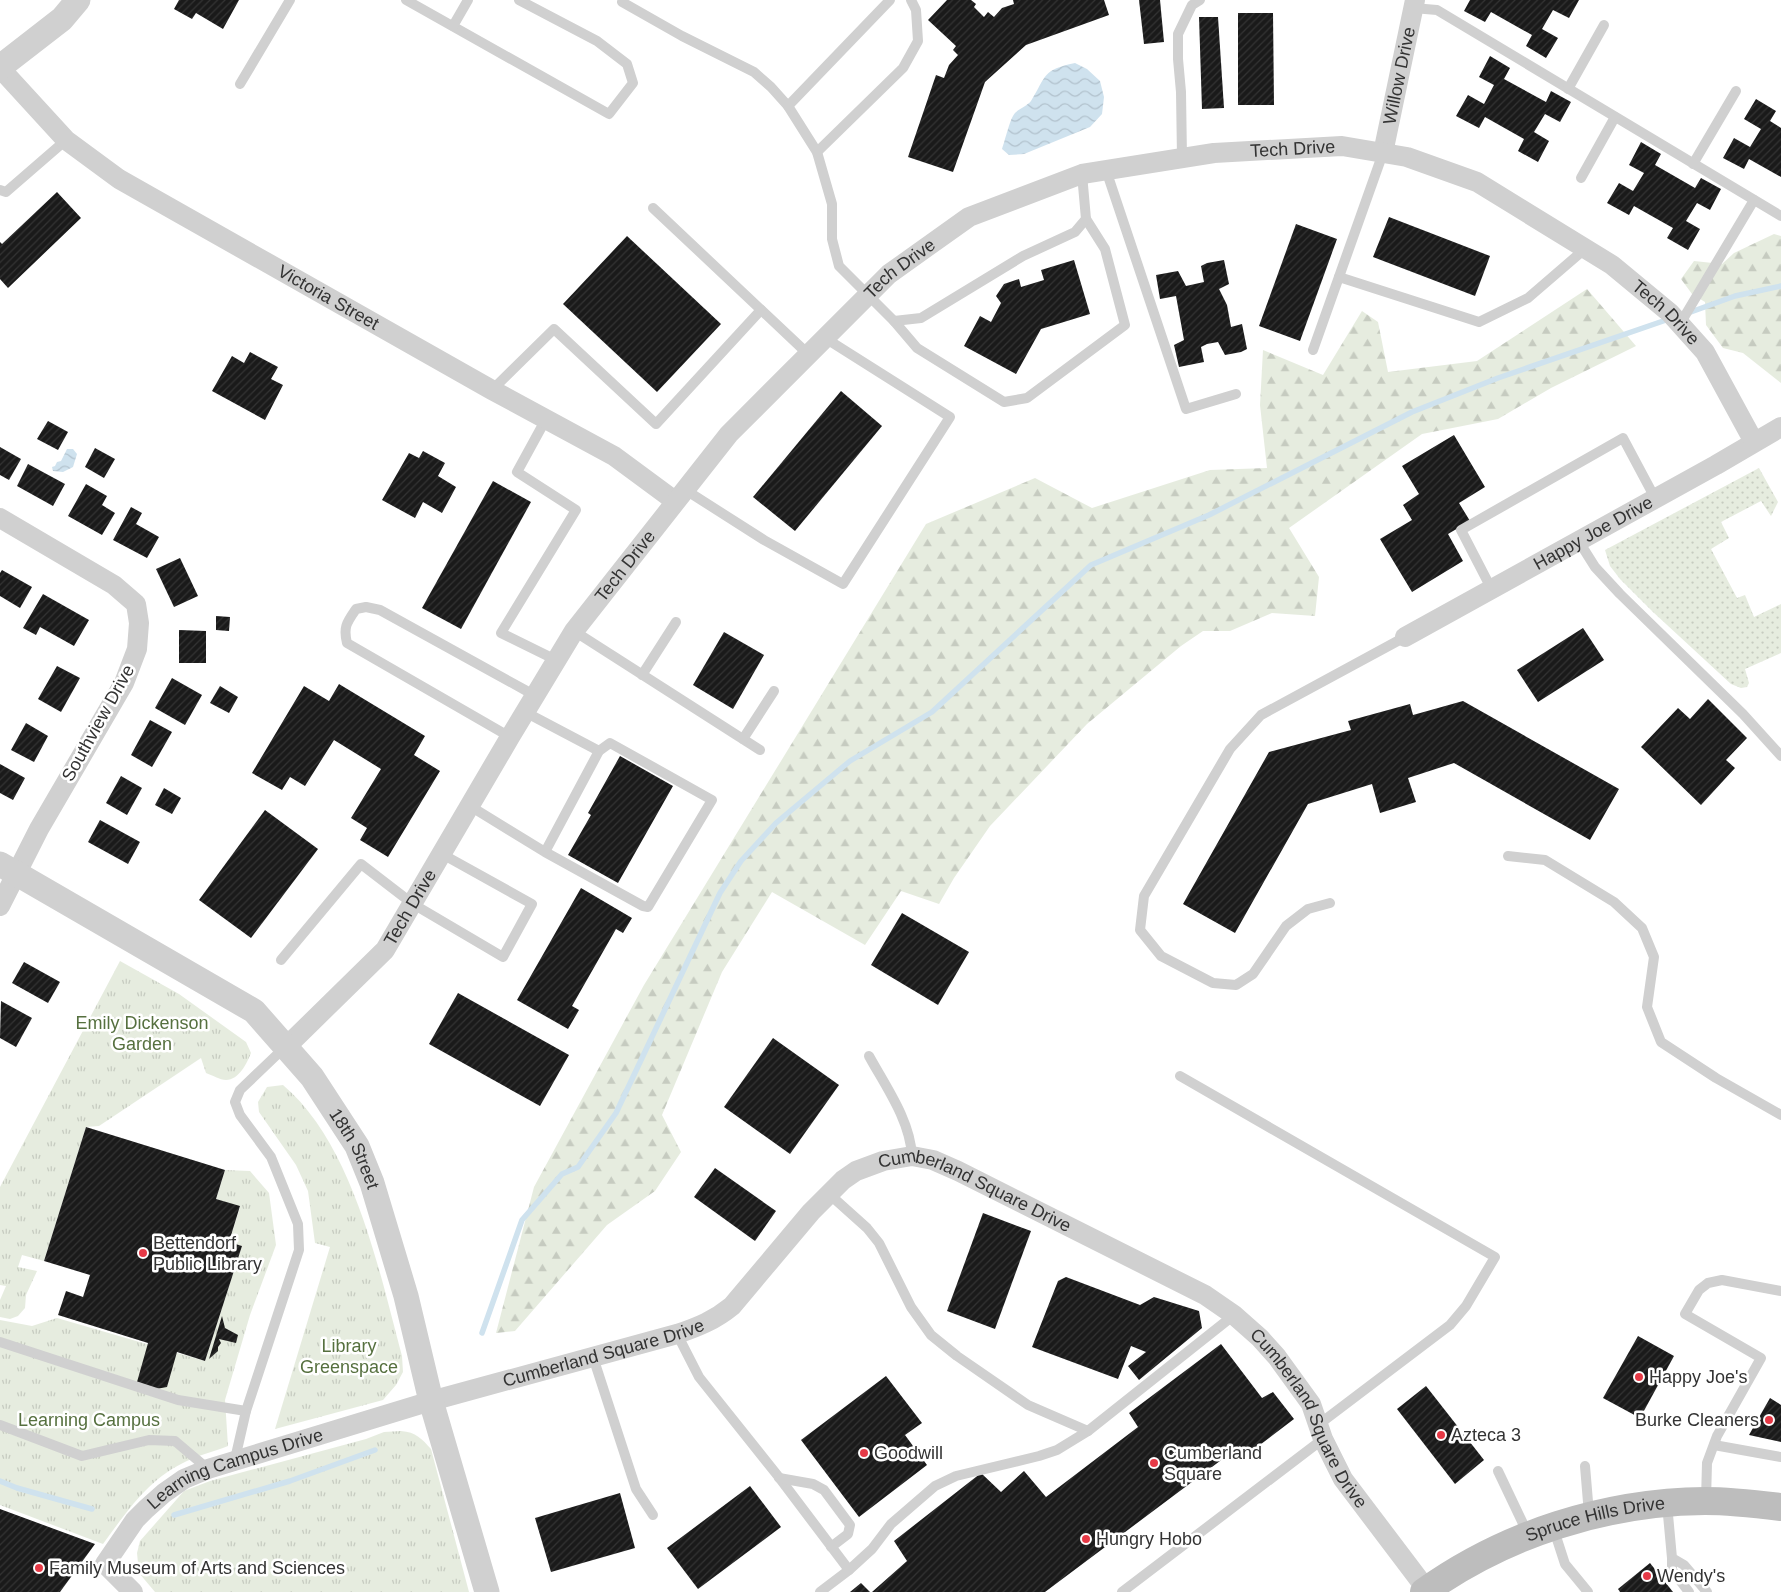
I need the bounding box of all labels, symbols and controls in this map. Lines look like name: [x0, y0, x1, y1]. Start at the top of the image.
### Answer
street label: Willow Drive: [1379, 25, 1419, 126]
street label: Tech Drive: [1250, 136, 1336, 161]
street label: Tech Drive: [860, 234, 939, 303]
street label: Victoria Street: [274, 261, 382, 334]
street label: Tech Drive: [1628, 276, 1704, 349]
street label: Happy Joe Drive: [1530, 492, 1656, 574]
street label: Tech Drive: [591, 526, 659, 606]
street label: Southview Drive: [58, 661, 138, 785]
street label: Tech Drive: [380, 866, 440, 949]
park label: Emily Dickenson Garden: [75, 1013, 209, 1054]
street label: 18th Street: [325, 1105, 383, 1191]
street label: Cumberland Square Drive: [877, 1146, 1074, 1236]
place label: Bettendorf Public Library: [153, 1233, 262, 1274]
marker: Bettendorf Public Library: [137, 1247, 149, 1259]
street label: Cumberland Square Drive: [501, 1315, 707, 1391]
street label: Cumberland Square Drive: [1246, 1324, 1371, 1512]
park label: Library Greenspace: [300, 1336, 398, 1377]
place label: Happy Joe's: [1649, 1367, 1748, 1387]
marker: Happy Joe's: [1633, 1371, 1645, 1383]
park label: Learning Campus: [18, 1410, 160, 1430]
place label: Burke Cleaners: [1635, 1410, 1759, 1430]
marker: Burke Cleaners: [1763, 1414, 1775, 1426]
street label: Learning Campus Drive: [143, 1425, 325, 1513]
place label: Azteca 3: [1451, 1425, 1521, 1445]
marker: Azteca 3: [1435, 1429, 1447, 1441]
place label: Goodwill: [874, 1443, 943, 1463]
place label: Cumberland Square: [1164, 1443, 1262, 1484]
marker: Goodwill: [858, 1447, 870, 1459]
marker: Cumberland Square: [1148, 1457, 1160, 1469]
street label: Spruce Hills Drive: [1522, 1493, 1666, 1546]
place label: Hungry Hobo: [1096, 1529, 1202, 1549]
marker: Hungry Hobo: [1080, 1533, 1092, 1545]
place label: Family Museum of Arts and Sciences: [49, 1558, 345, 1578]
marker: Family Museum of Arts and Sciences: [33, 1562, 45, 1574]
place label: Wendy's: [1657, 1566, 1725, 1586]
marker: Wendy's: [1641, 1570, 1653, 1582]

